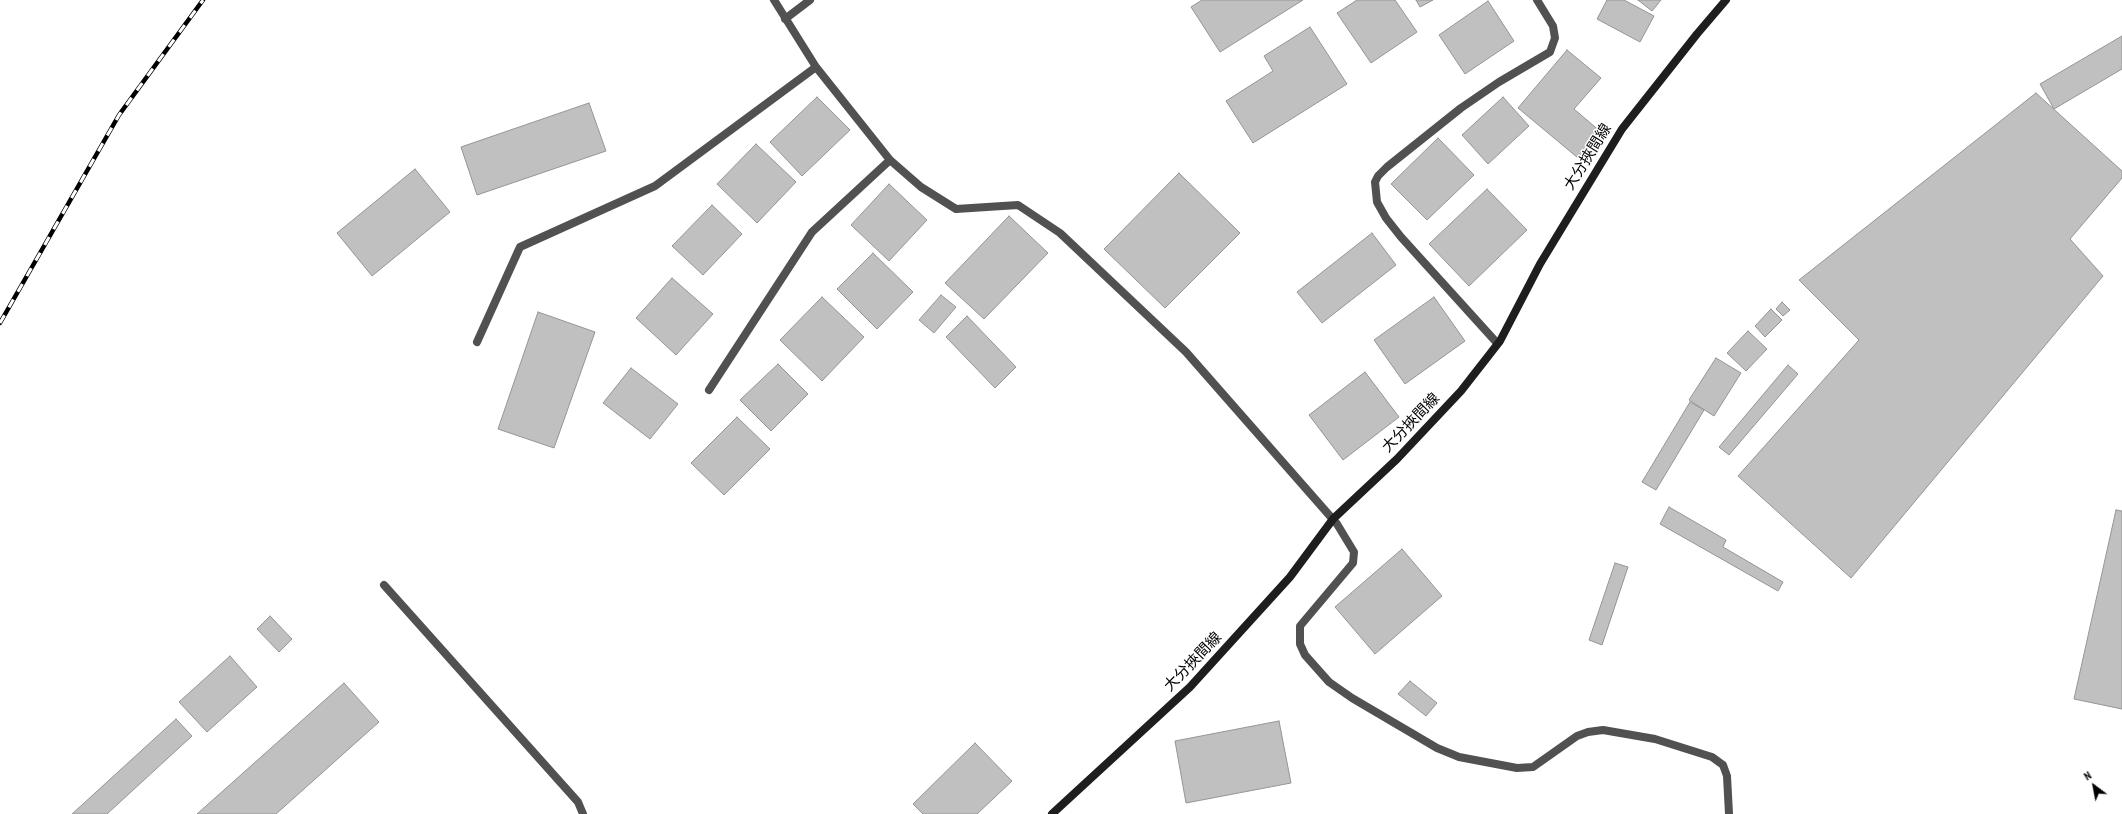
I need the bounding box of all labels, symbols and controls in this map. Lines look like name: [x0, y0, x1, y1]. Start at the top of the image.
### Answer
street label: 大分挾間線: [1560, 120, 1616, 194]
street label: 大分挾間線: [1378, 390, 1444, 456]
street label: 大分挾間線: [1160, 629, 1226, 695]
north arrow: [2074, 766, 2114, 806]
text: N: [2081, 768, 2094, 783]

